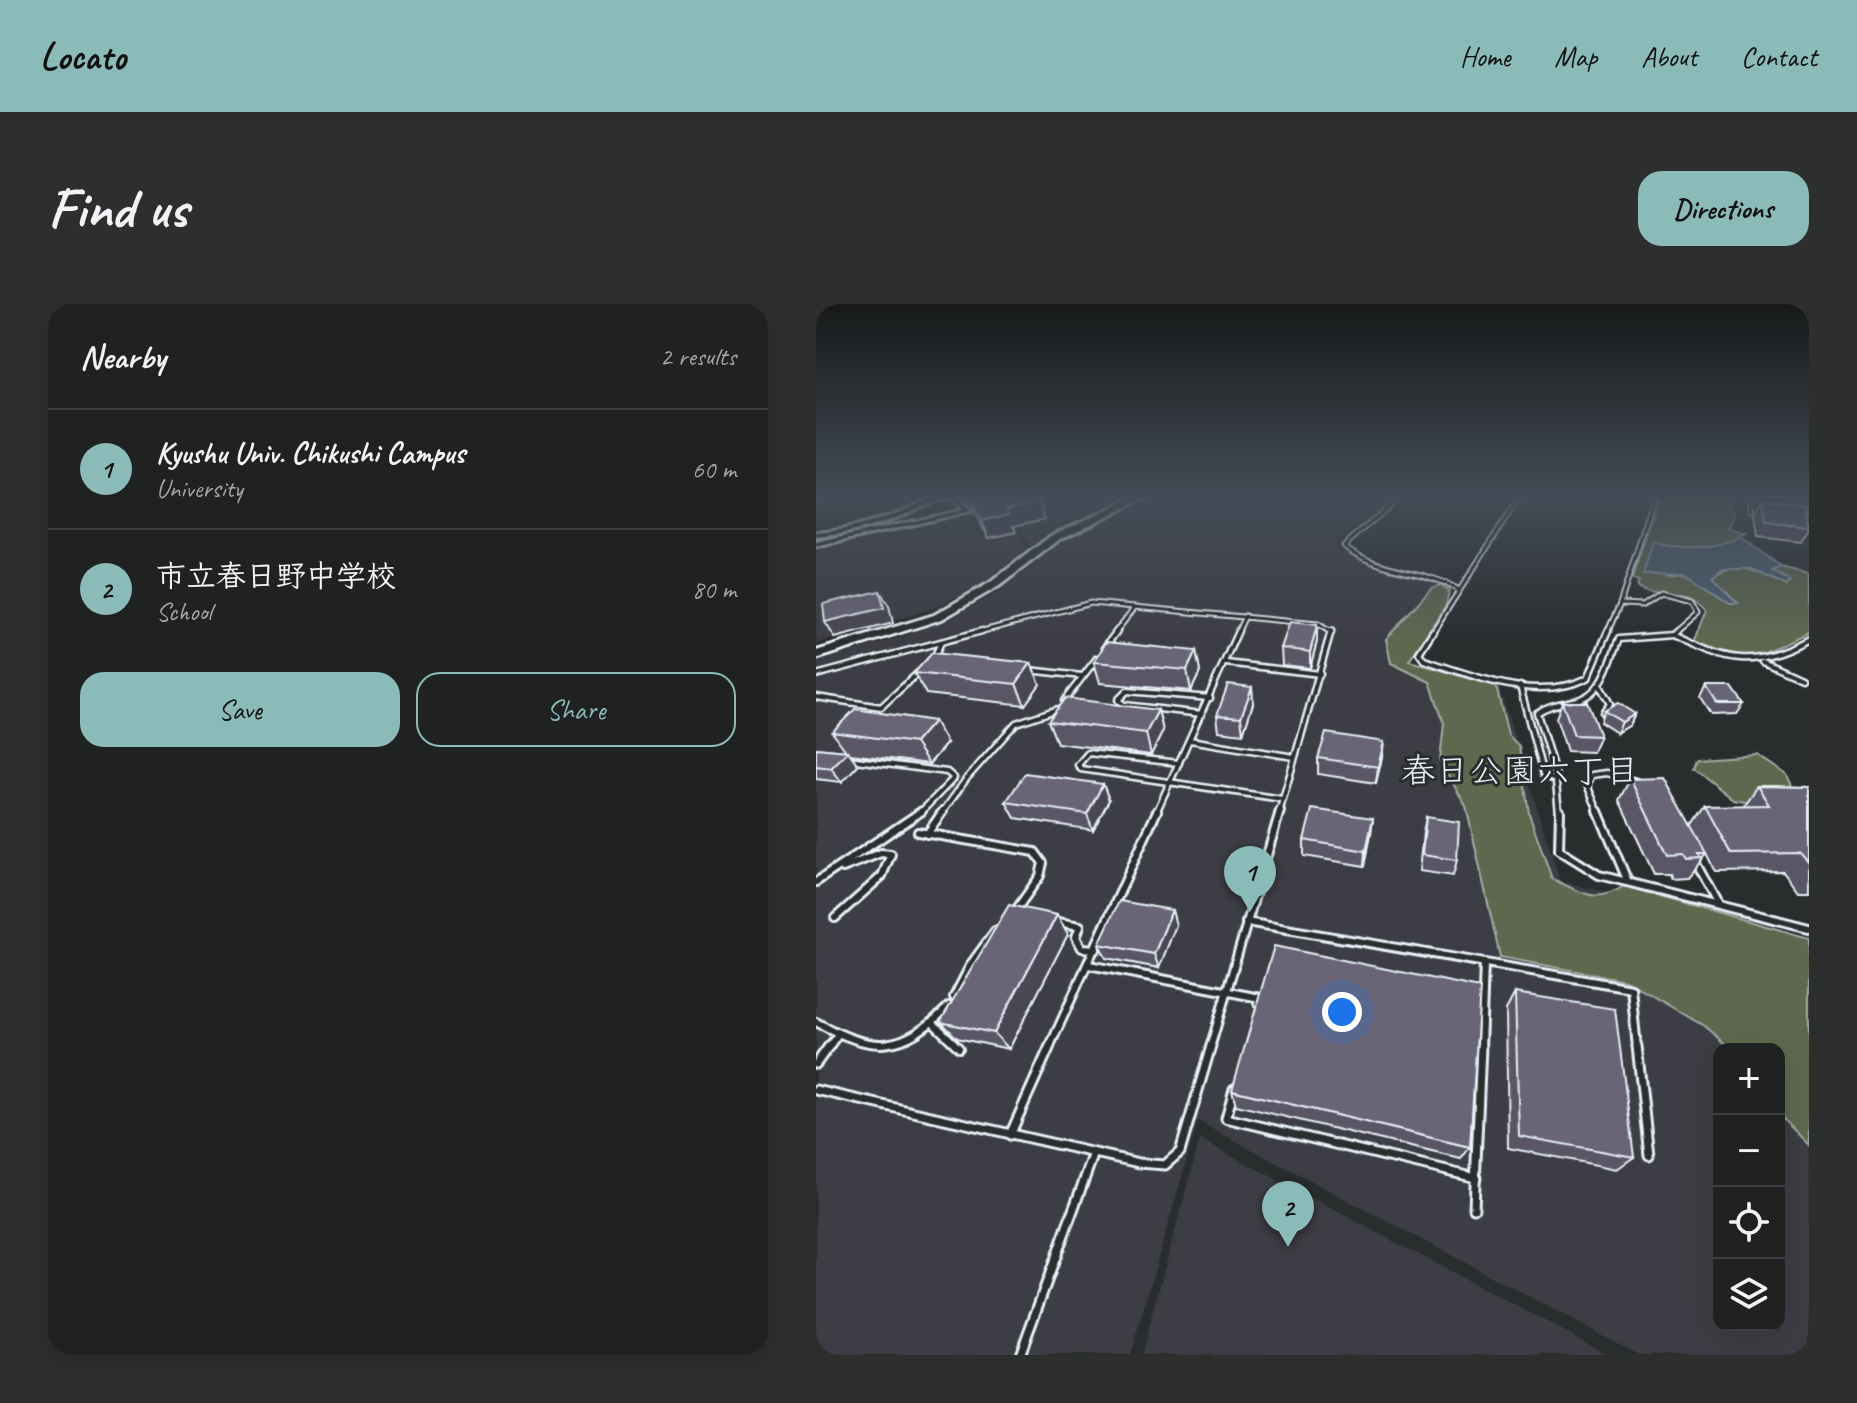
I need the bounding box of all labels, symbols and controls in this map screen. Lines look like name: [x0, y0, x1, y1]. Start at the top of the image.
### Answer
text: Locato: [40, 33, 126, 80]
text: Home: [1460, 39, 1510, 74]
text: Map: [1554, 39, 1597, 74]
text: About: [1641, 39, 1697, 74]
text: Contact: [1741, 39, 1817, 74]
button: Directions: [1638, 171, 1809, 246]
text: Find us: [48, 173, 188, 244]
text: Nearby: [80, 335, 166, 378]
text: 2 results: [660, 340, 736, 373]
text: Kyushu Univ. Chikushi Campus: [156, 434, 465, 472]
text: 1: [100, 453, 112, 486]
text: 60 m: [692, 453, 736, 486]
text: University: [156, 472, 243, 505]
text: 市立春日野中学校: [156, 557, 396, 595]
text: 2: [100, 573, 112, 606]
text: 80 m: [692, 573, 736, 606]
text: School: [156, 595, 212, 628]
button: Save: [80, 672, 400, 747]
button: Share: [416, 672, 736, 747]
district label: 春日公園六丁目: [1401, 749, 1639, 792]
pin: 1: [1224, 846, 1276, 912]
your location: [1322, 992, 1362, 1032]
map controls: [1713, 1043, 1785, 1331]
button: +: [1713, 1043, 1785, 1115]
button: −: [1713, 1115, 1785, 1187]
pin: 2: [1262, 1181, 1314, 1247]
button: locate: [1713, 1187, 1785, 1259]
button: layers: [1713, 1259, 1785, 1331]

